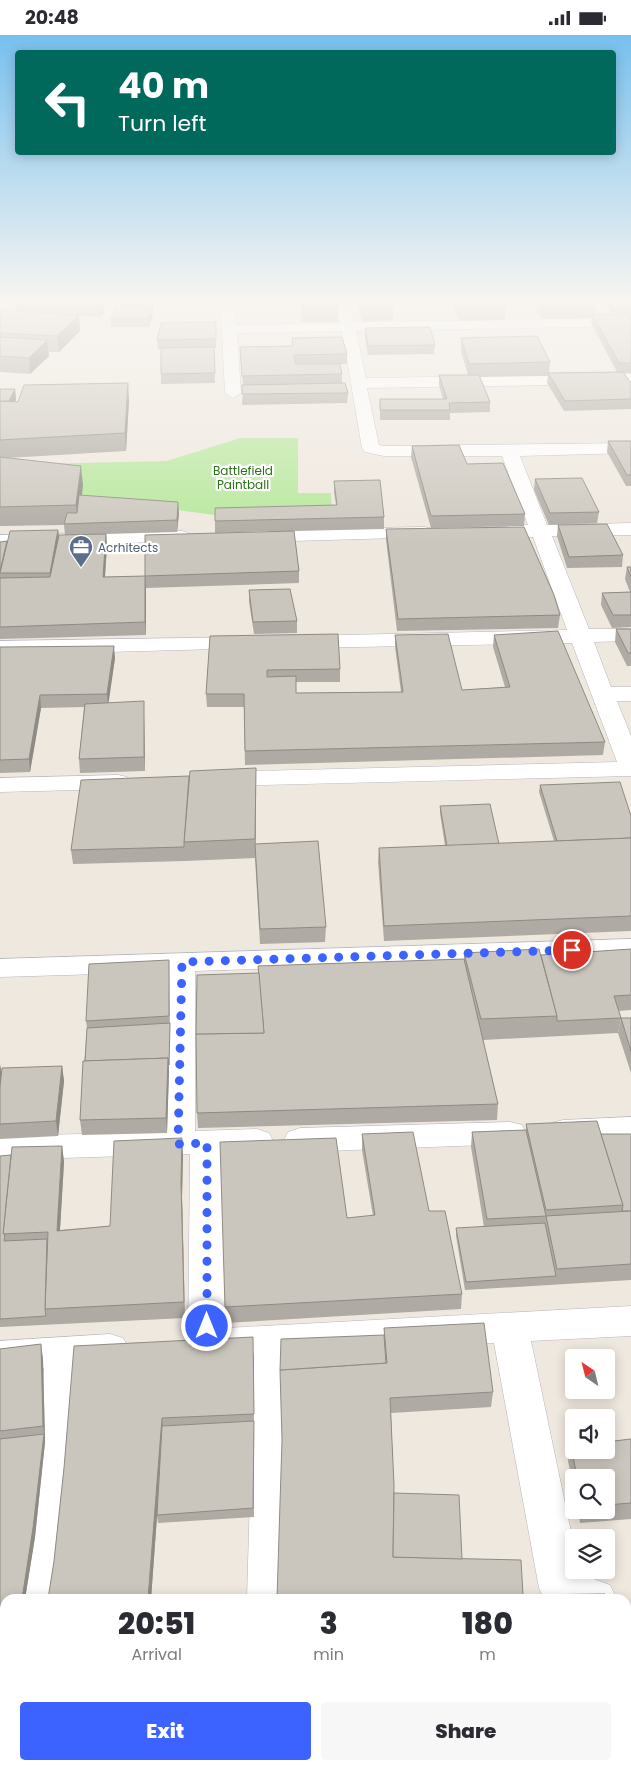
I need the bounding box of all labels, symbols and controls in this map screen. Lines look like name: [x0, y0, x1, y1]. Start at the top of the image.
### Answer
text: 20:48: [25, 4, 79, 31]
text: 40 m: [118, 61, 209, 110]
icon: left: [35, 70, 100, 135]
text: Turn left: [118, 108, 206, 139]
park label: Battlefield Paintball: [213, 462, 273, 493]
office icon: Acrhitects: [68, 534, 94, 568]
place label: Acrhitects: [98, 539, 158, 556]
pin: [551, 929, 593, 971]
icon: arrive: [558, 936, 586, 964]
position arrow: [180, 1299, 232, 1351]
north arrow: [565, 1349, 615, 1399]
map controls: [565, 1349, 615, 1579]
button: sound: [565, 1409, 615, 1459]
button: search: [565, 1469, 615, 1519]
button: layers: [565, 1529, 615, 1579]
text: 20:51: [118, 1602, 195, 1645]
text: 3: [319, 1602, 338, 1645]
text: 180: [462, 1602, 513, 1645]
text: Arrival: [131, 1643, 182, 1666]
text: min: [313, 1643, 344, 1666]
text: m: [479, 1643, 496, 1666]
button: Exit: [20, 1702, 311, 1760]
button: Share: [321, 1702, 611, 1760]

